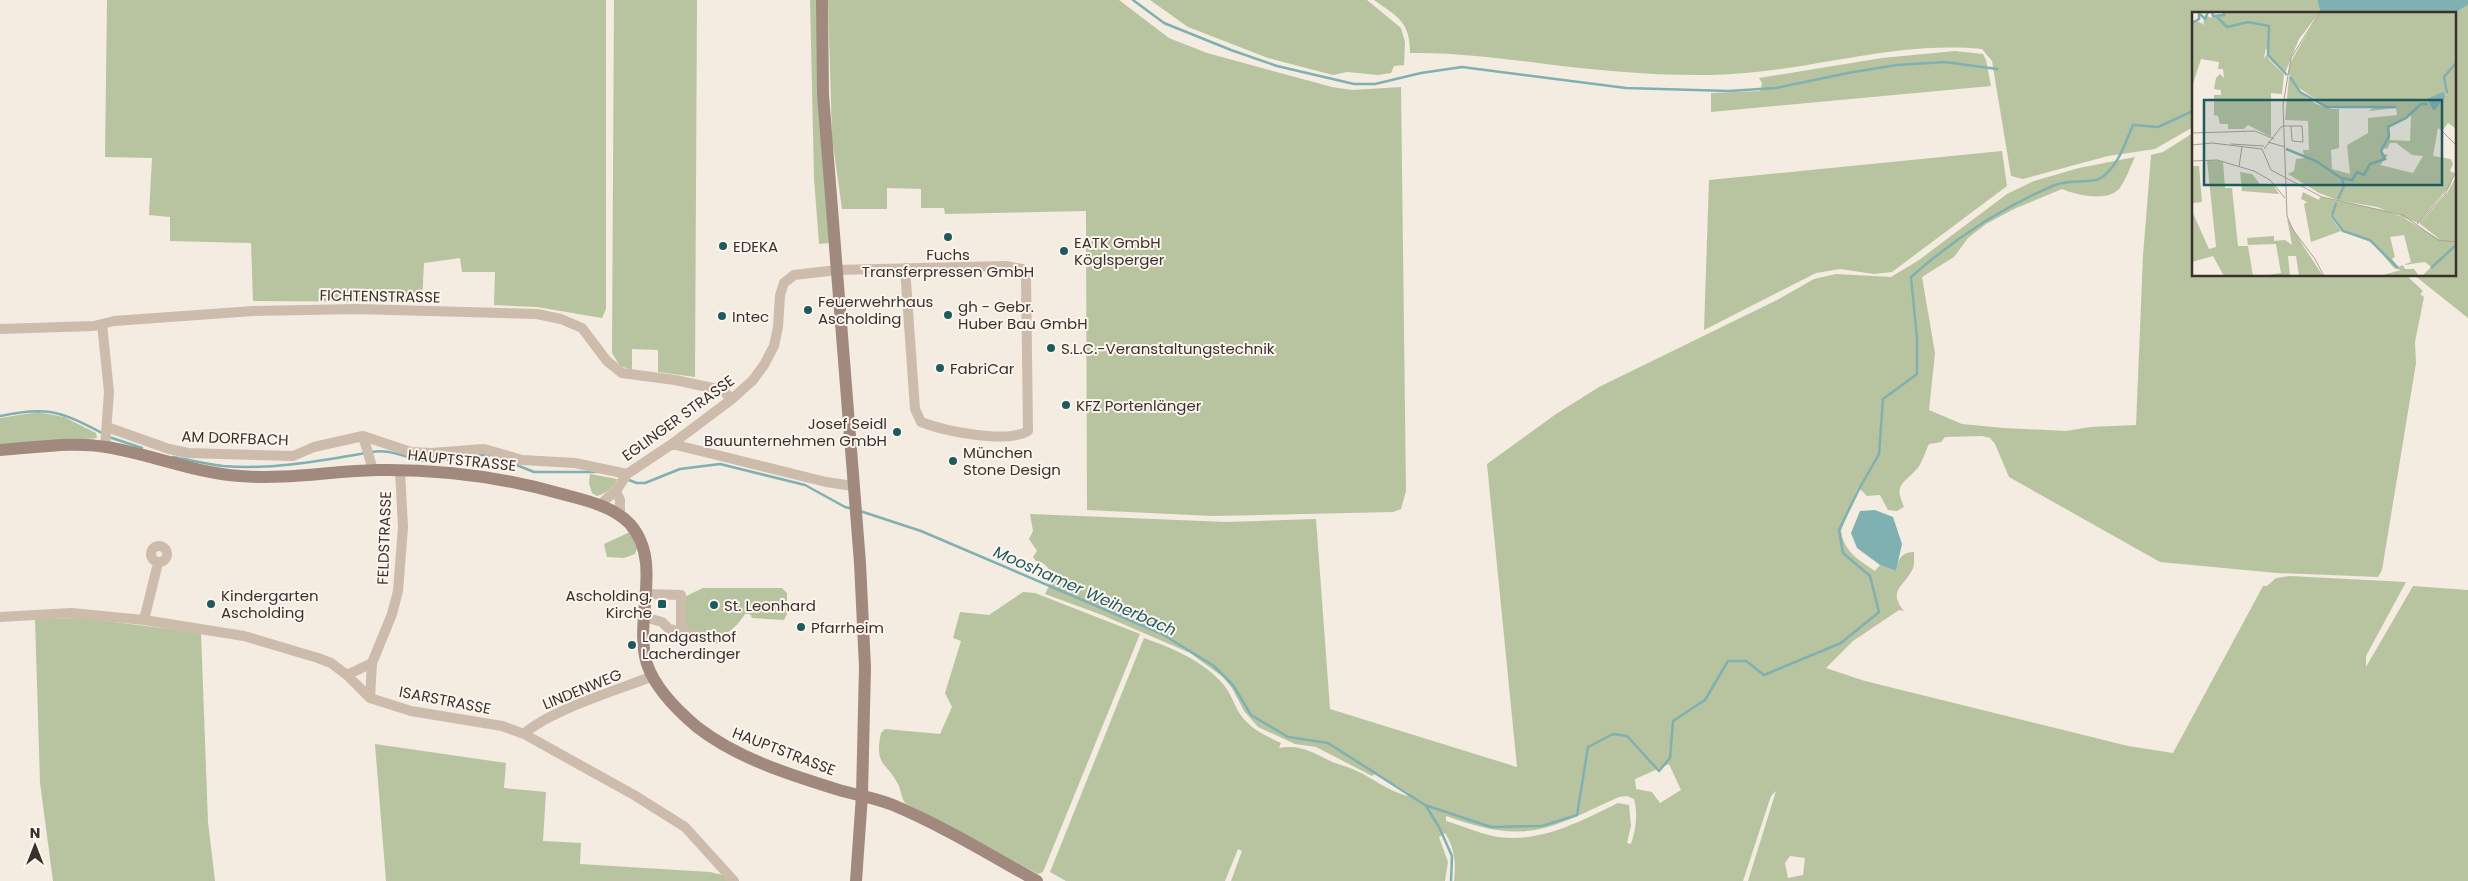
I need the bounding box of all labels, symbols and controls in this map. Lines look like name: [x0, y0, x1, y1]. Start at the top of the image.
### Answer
inset map: [2192, 12, 2456, 276]
marker: Fuchs Transferpressen GmbH: [942, 231, 954, 243]
place label: EATK GmbH Köglsperger: [1074, 232, 1165, 270]
place label: EDEKA: [733, 236, 778, 257]
marker: EDEKA: [717, 240, 729, 252]
place label: Fuchs Transferpressen GmbH: [862, 244, 1034, 282]
marker: EATK GmbH Köglsperger: [1058, 245, 1070, 257]
street label: FICHTENSTRASSE: [319, 284, 441, 308]
place label: Feuerwehrhaus Ascholding: [818, 291, 933, 329]
place label: gh - Gebr. Huber Bau GmbH: [958, 296, 1088, 334]
marker: Feuerwehrhaus Ascholding: [802, 304, 814, 316]
place label: Intec: [732, 306, 769, 327]
marker: gh - Gebr. Huber Bau GmbH: [942, 309, 954, 321]
marker: Intec: [716, 310, 728, 322]
place label: S.L.C.-Veranstaltungstechnik: [1061, 338, 1275, 359]
marker: S.L.C.-Veranstaltungstechnik: [1045, 342, 1057, 354]
place label: FabriCar: [950, 358, 1015, 379]
marker: FabriCar: [934, 362, 946, 374]
street label: EGLINGER STRASSE: [618, 370, 738, 466]
place label: KFZ Portenlänger: [1076, 395, 1202, 416]
marker: KFZ Portenlänger: [1060, 399, 1072, 411]
place label: Josef Seidl Bauunternehmen GmbH: [704, 413, 887, 451]
street label: AM DORFBACH: [181, 426, 289, 450]
marker: Josef Seidl Bauunternehmen GmbH: [891, 426, 903, 438]
place label: München Stone Design: [963, 442, 1061, 480]
street label: HAUPTSTRASSE: [407, 444, 517, 476]
marker: München Stone Design: [947, 455, 959, 467]
street label: FELDSTRASSE: [372, 491, 396, 585]
water label: Mooshamer Weiherbach: [990, 540, 1180, 642]
place label: Kindergarten Ascholding: [221, 585, 319, 623]
place label: Ascholding, Kirche: [566, 585, 652, 623]
place label: St. Leonhard: [724, 595, 816, 616]
marker: Kindergarten Ascholding: [205, 598, 217, 610]
marker: Ascholding, Kirche: [656, 598, 668, 610]
marker: St. Leonhard: [708, 599, 720, 611]
place label: Pfarrheim: [811, 617, 884, 638]
marker: Pfarrheim: [795, 621, 807, 633]
place label: Landgasthof Lacherdinger: [642, 626, 741, 664]
marker: Landgasthof Lacherdinger: [626, 639, 638, 651]
street label: LINDENWEG: [539, 663, 625, 714]
street label: ISARSTRASSE: [397, 681, 493, 719]
street label: HAUPTSTRASSE: [729, 722, 839, 780]
north arrow: [10, 821, 60, 871]
text: N: [30, 823, 40, 843]

